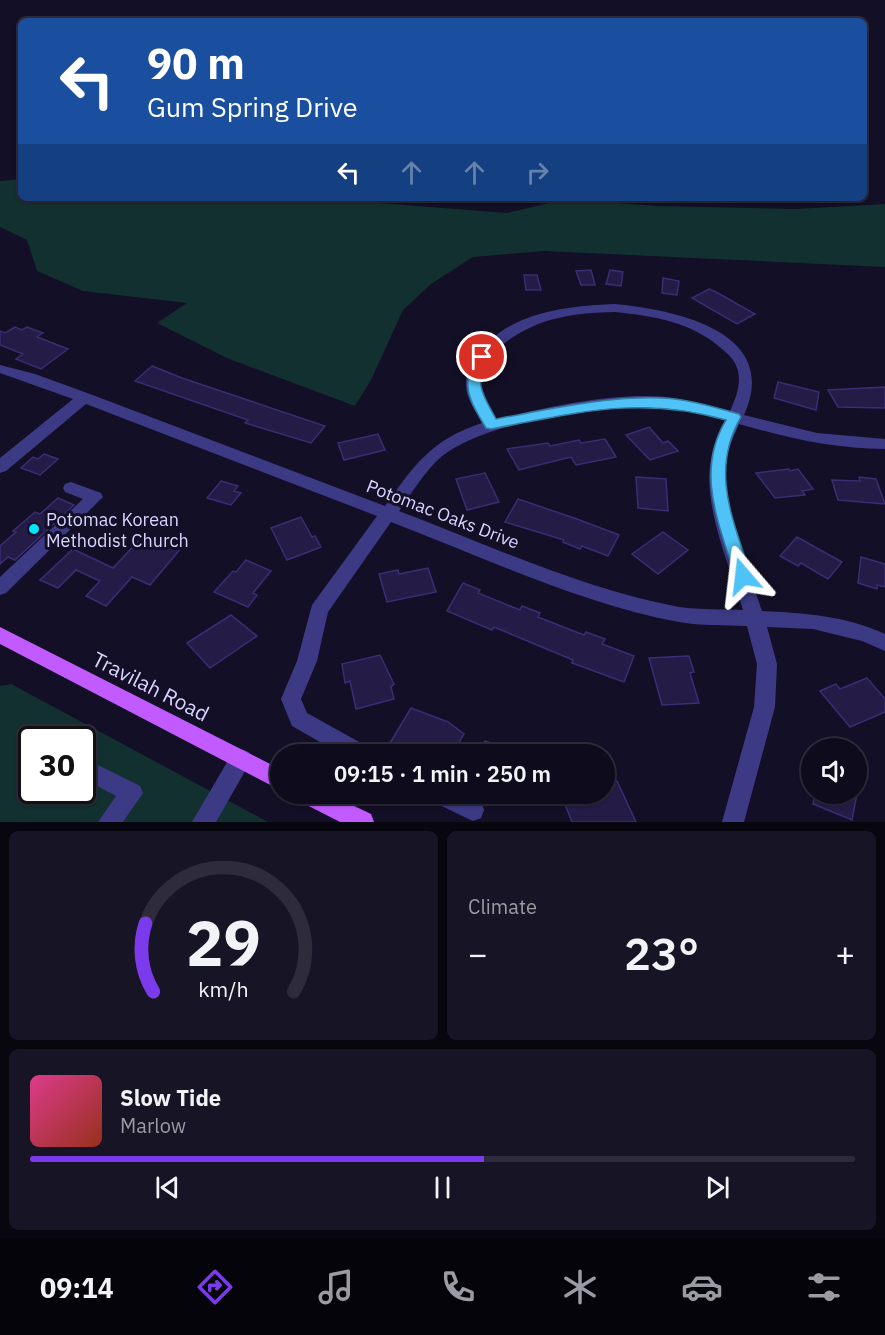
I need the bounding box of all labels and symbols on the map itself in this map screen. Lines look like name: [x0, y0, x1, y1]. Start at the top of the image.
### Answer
pin: [456, 331, 507, 382]
street label: Potomac Oaks Drive: [363, 474, 523, 554]
place label: Potomac Korean Methodist Church: [46, 508, 189, 552]
marker: Potomac Korean Methodist Church: [27, 522, 41, 536]
position arrow: [711, 544, 775, 608]
street label: Travilah Road: [88, 645, 214, 727]
speed limit sign: 30: [18, 726, 96, 804]

